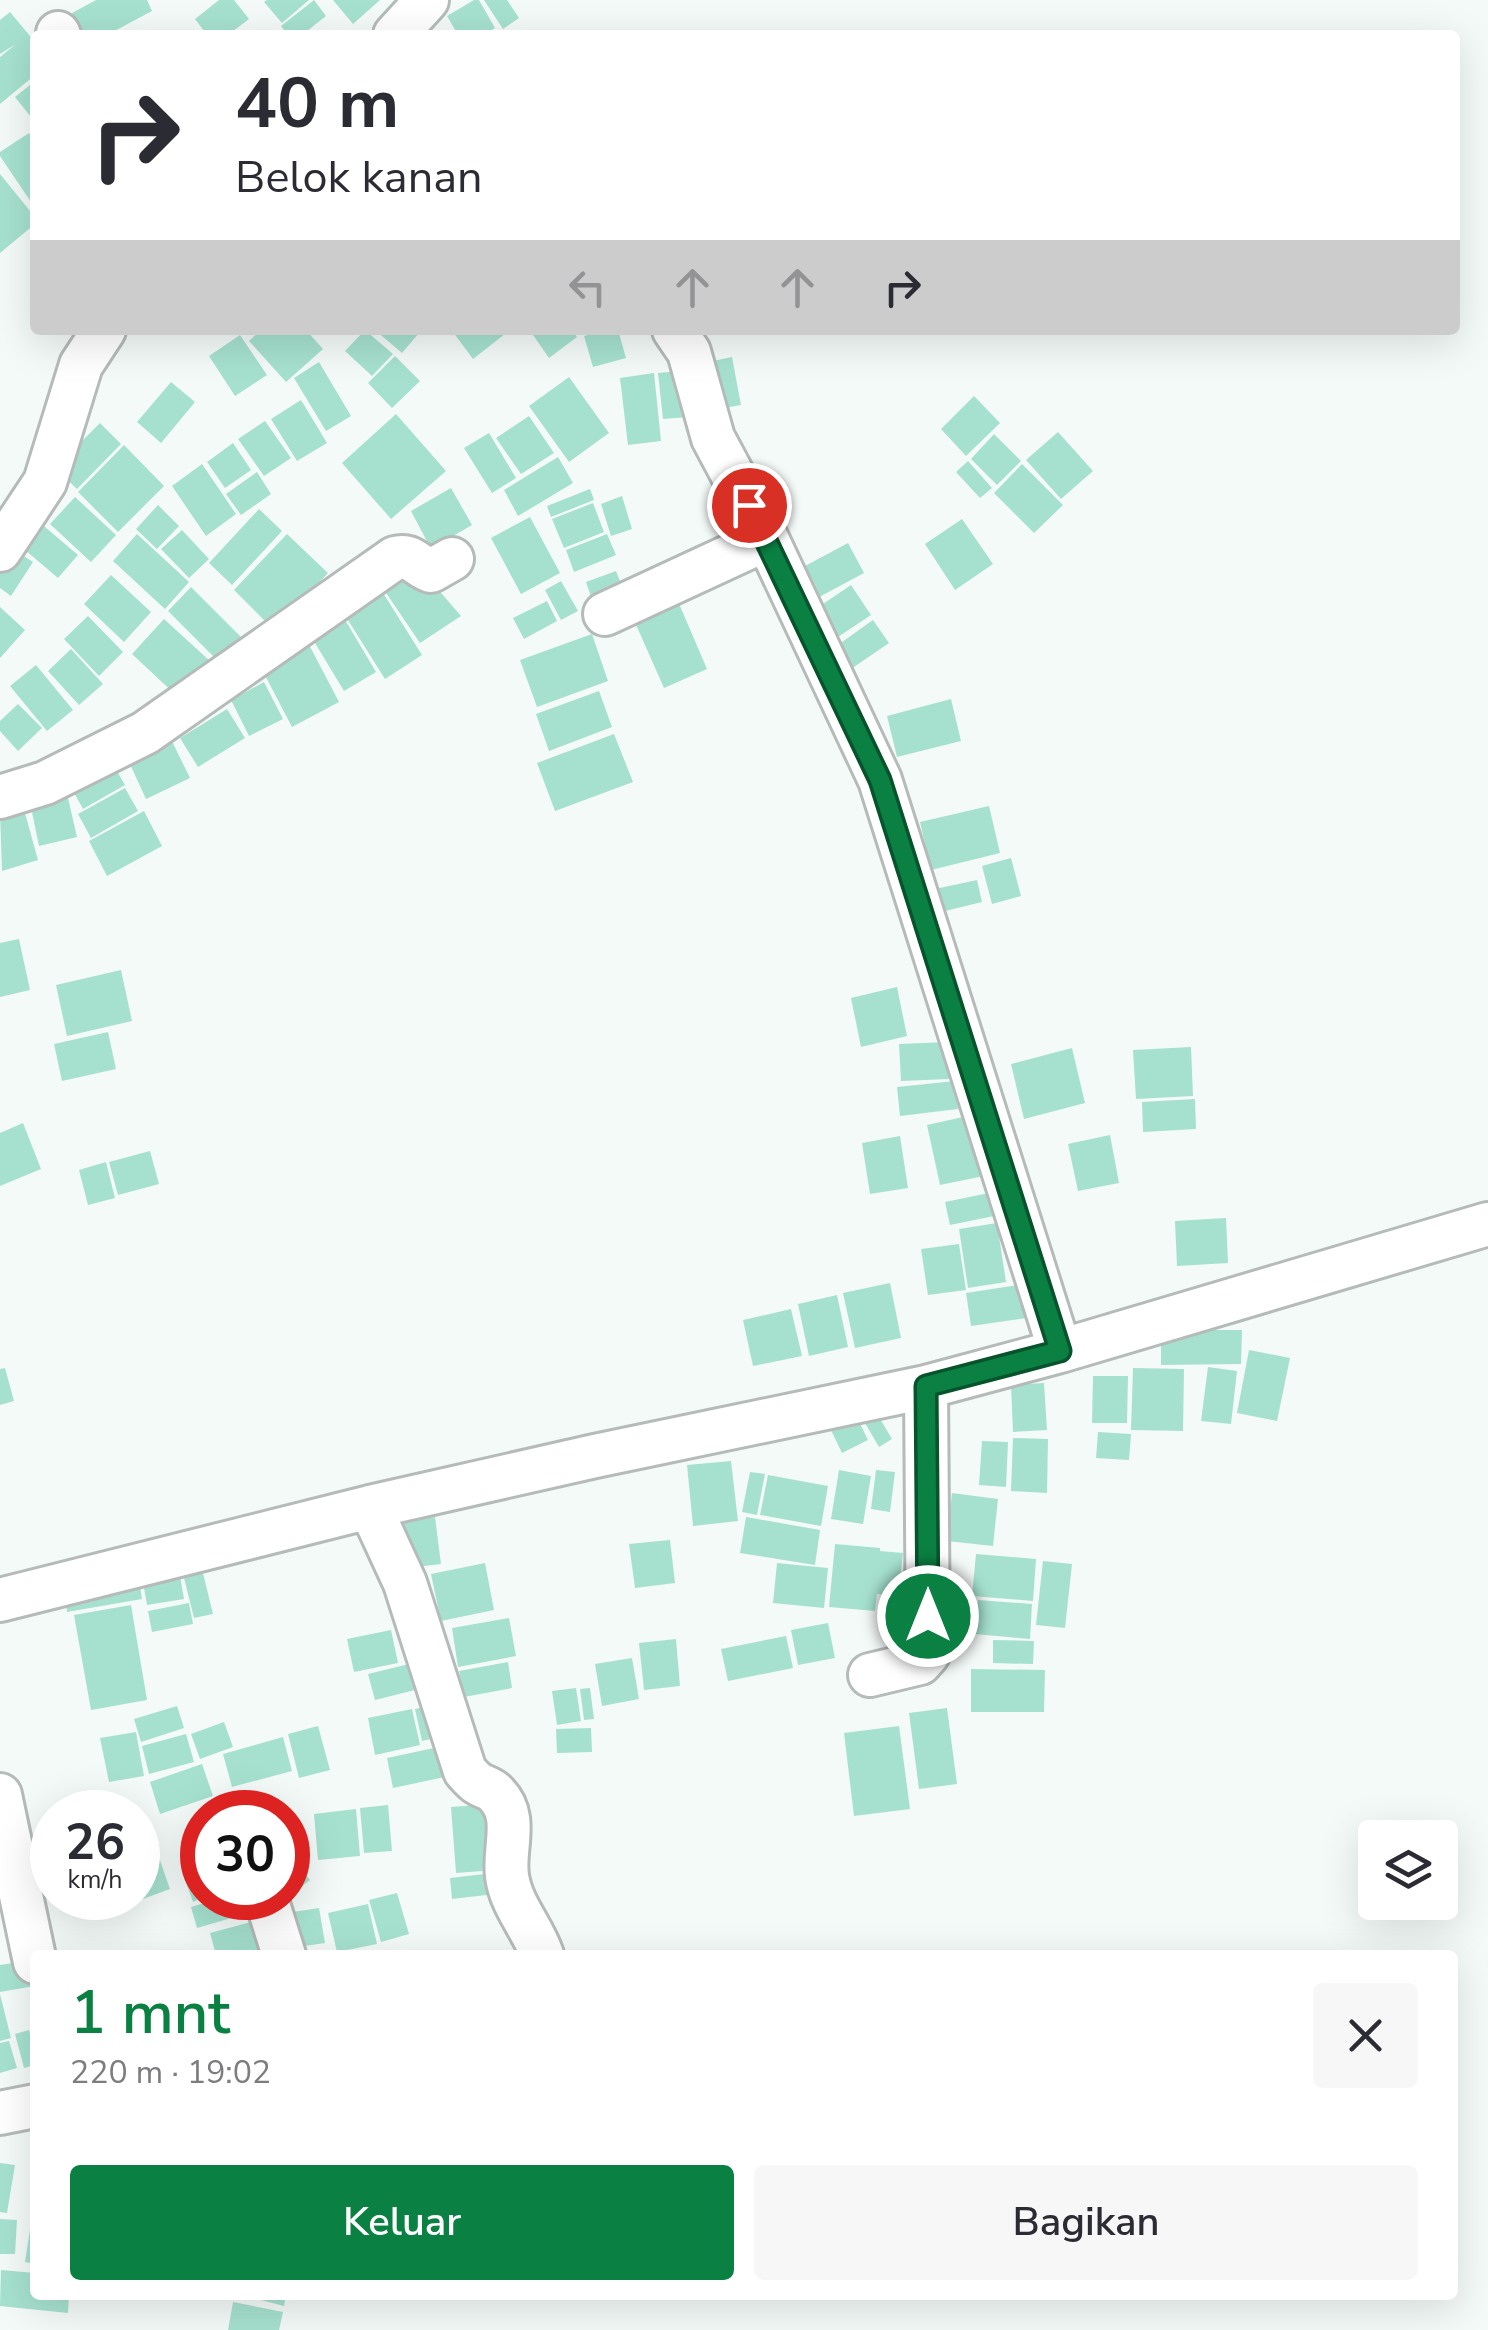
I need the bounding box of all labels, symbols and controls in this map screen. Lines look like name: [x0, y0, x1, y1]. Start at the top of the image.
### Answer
text: 40 m: [235, 56, 399, 152]
icon: right: [70, 70, 200, 200]
text: Belok kanan: [235, 147, 483, 208]
icon: left: [560, 260, 615, 315]
icon: ahead: [665, 260, 720, 315]
icon: ahead: [770, 260, 825, 315]
icon: right: [875, 260, 930, 315]
pin: [707, 463, 792, 548]
icon: arrive: [722, 478, 777, 533]
position arrow: [876, 1564, 980, 1668]
speed limit sign: 30: [180, 1790, 310, 1920]
text: 26: [65, 1808, 125, 1877]
map controls: [1358, 1820, 1458, 1920]
button: layers: [1358, 1820, 1458, 1920]
text: km/h: [67, 1863, 123, 1897]
text: 1 mnt: [70, 1972, 230, 2054]
button: close: [1313, 1983, 1418, 2088]
text: 220 m · 19:02: [70, 2051, 271, 2094]
button: Keluar: [70, 2165, 734, 2280]
button: Bagikan: [754, 2165, 1418, 2280]

